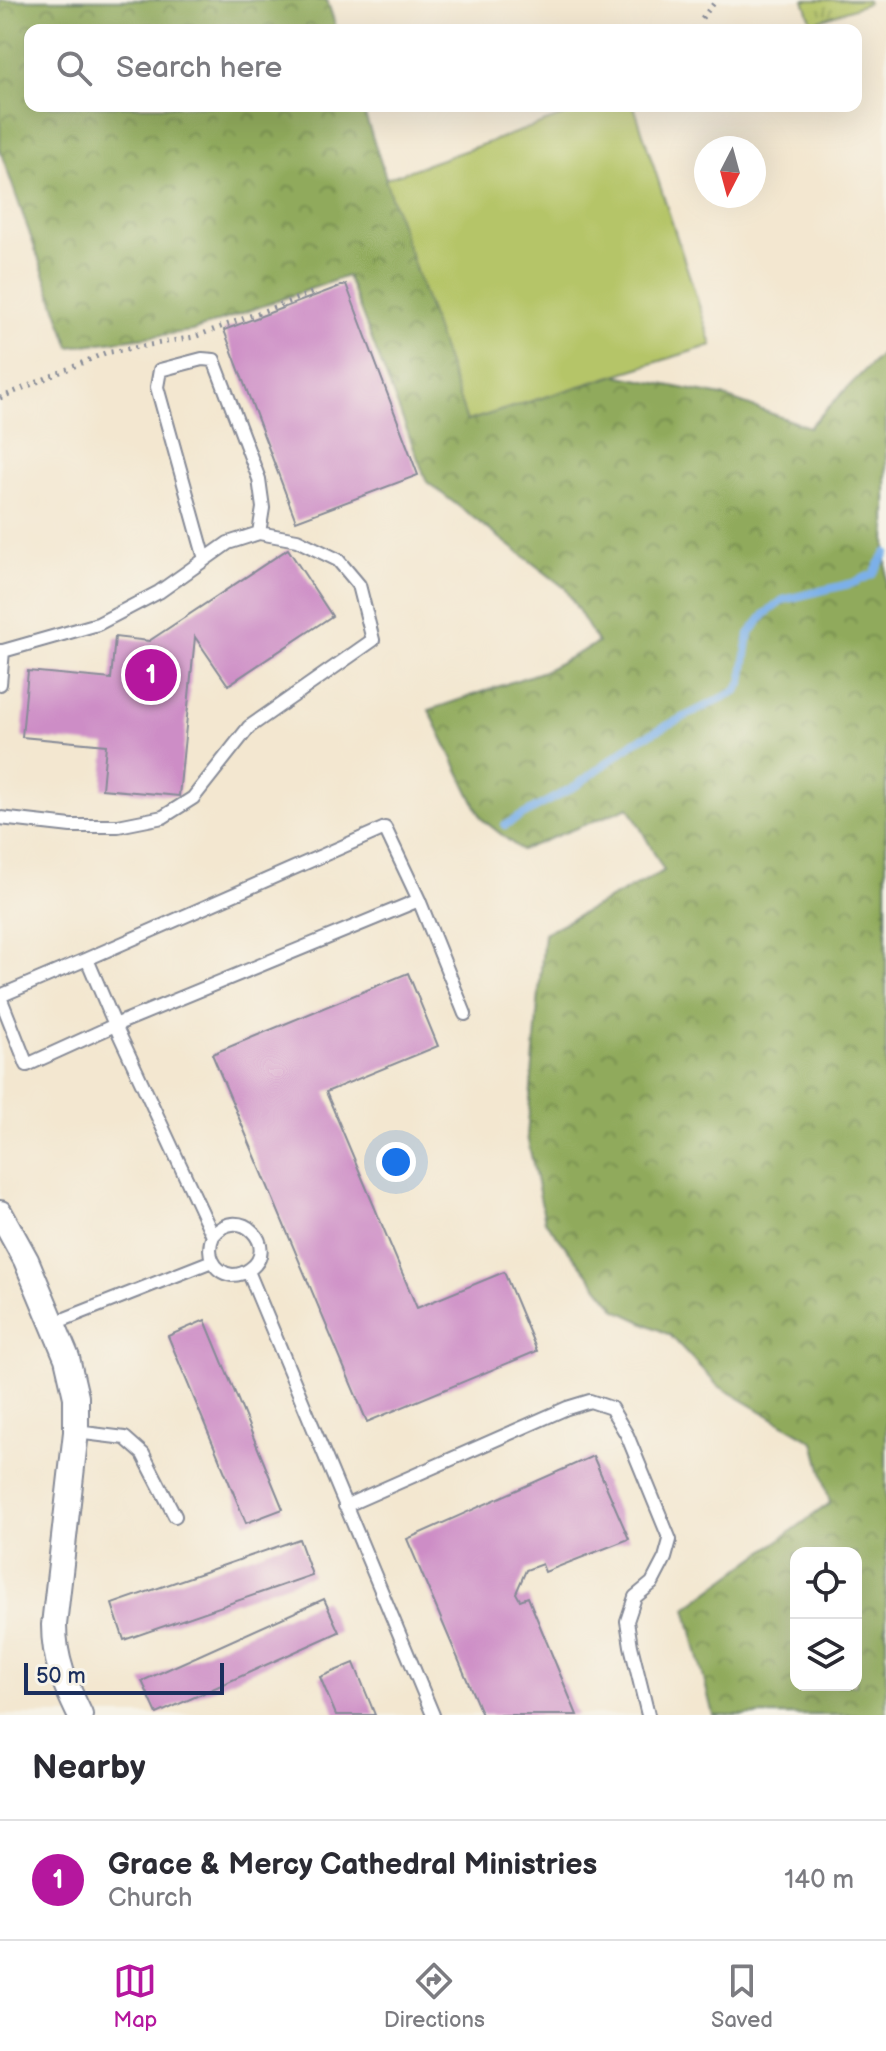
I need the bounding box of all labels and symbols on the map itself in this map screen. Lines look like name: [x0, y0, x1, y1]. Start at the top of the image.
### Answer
north arrow: [694, 136, 766, 208]
pin: 1: [125, 645, 177, 705]
your location: [376, 1142, 416, 1182]
scale bar: [24, 1659, 224, 1695]

